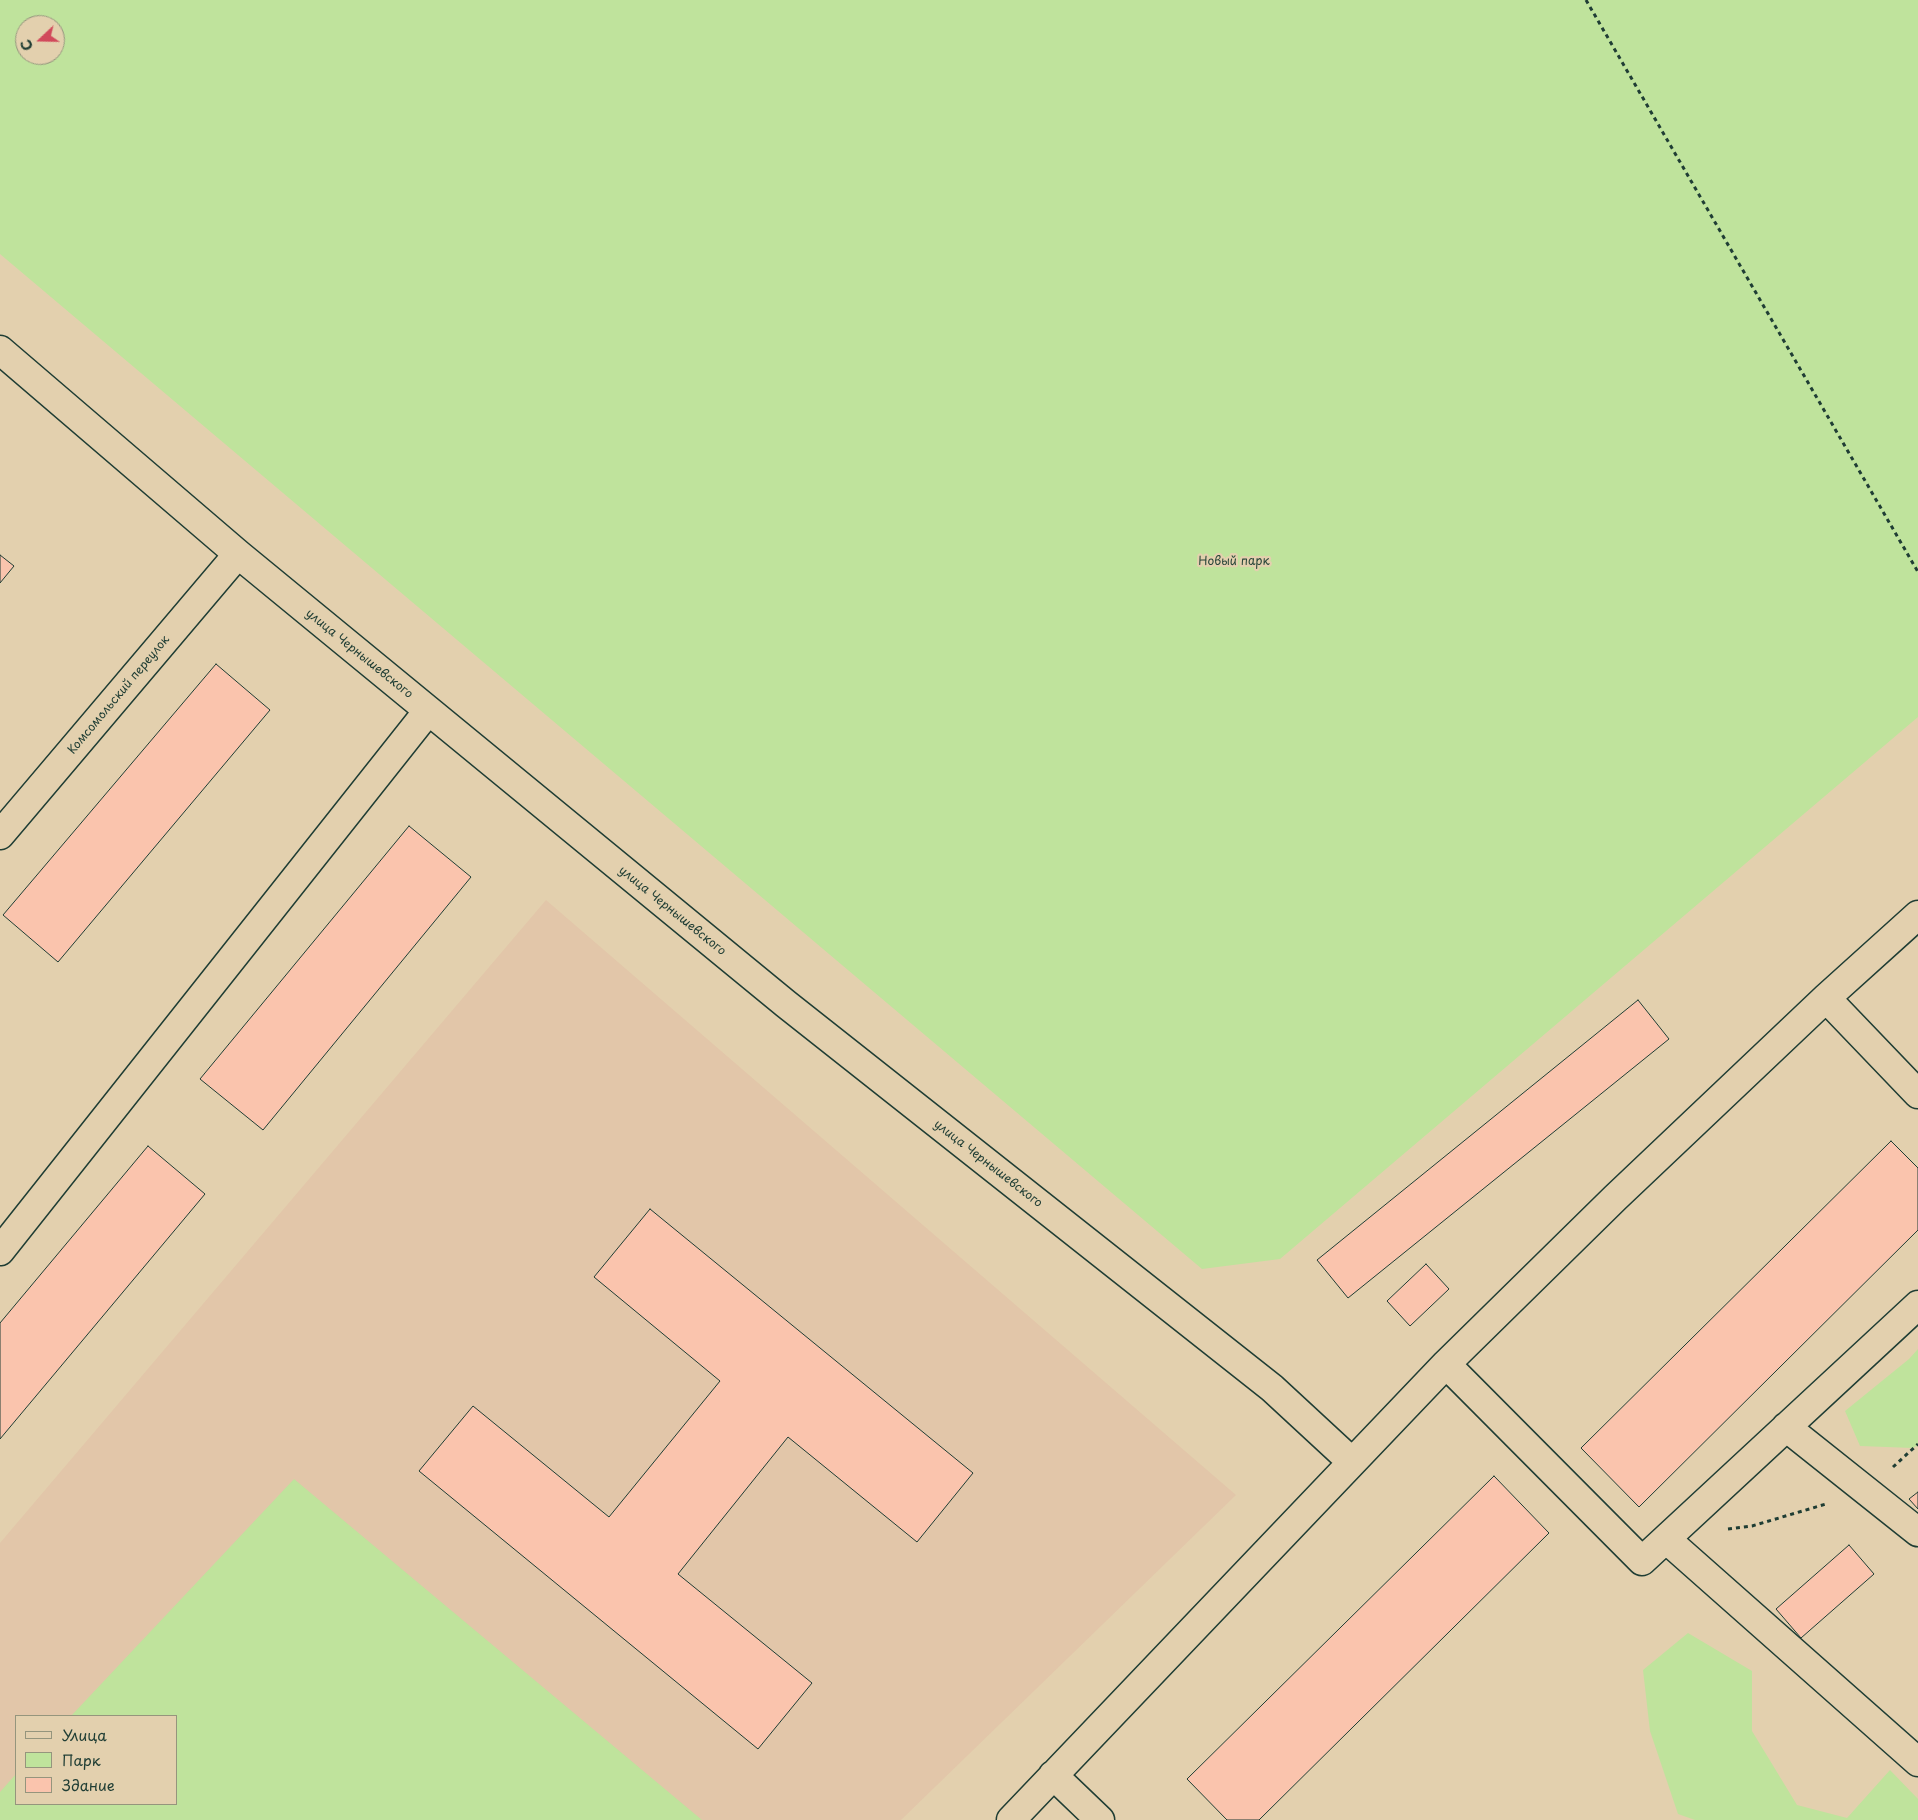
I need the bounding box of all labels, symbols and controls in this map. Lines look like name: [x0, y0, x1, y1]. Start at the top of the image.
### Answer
north arrow: [15, 15, 65, 65]
text: С: [15, 37, 38, 54]
park label: Новый парк: [1198, 555, 1270, 569]
street label: улица Чернышевского: [302, 606, 416, 702]
street label: Комсомольский переулок: [65, 633, 173, 757]
street label: улица Чернышевского: [615, 863, 729, 959]
street label: улица Чернышевского: [931, 1117, 1045, 1211]
legend: [15, 1715, 178, 1805]
text: Улица: [62, 1723, 107, 1746]
text: Парк: [62, 1748, 101, 1771]
text: Здание: [62, 1773, 115, 1796]

